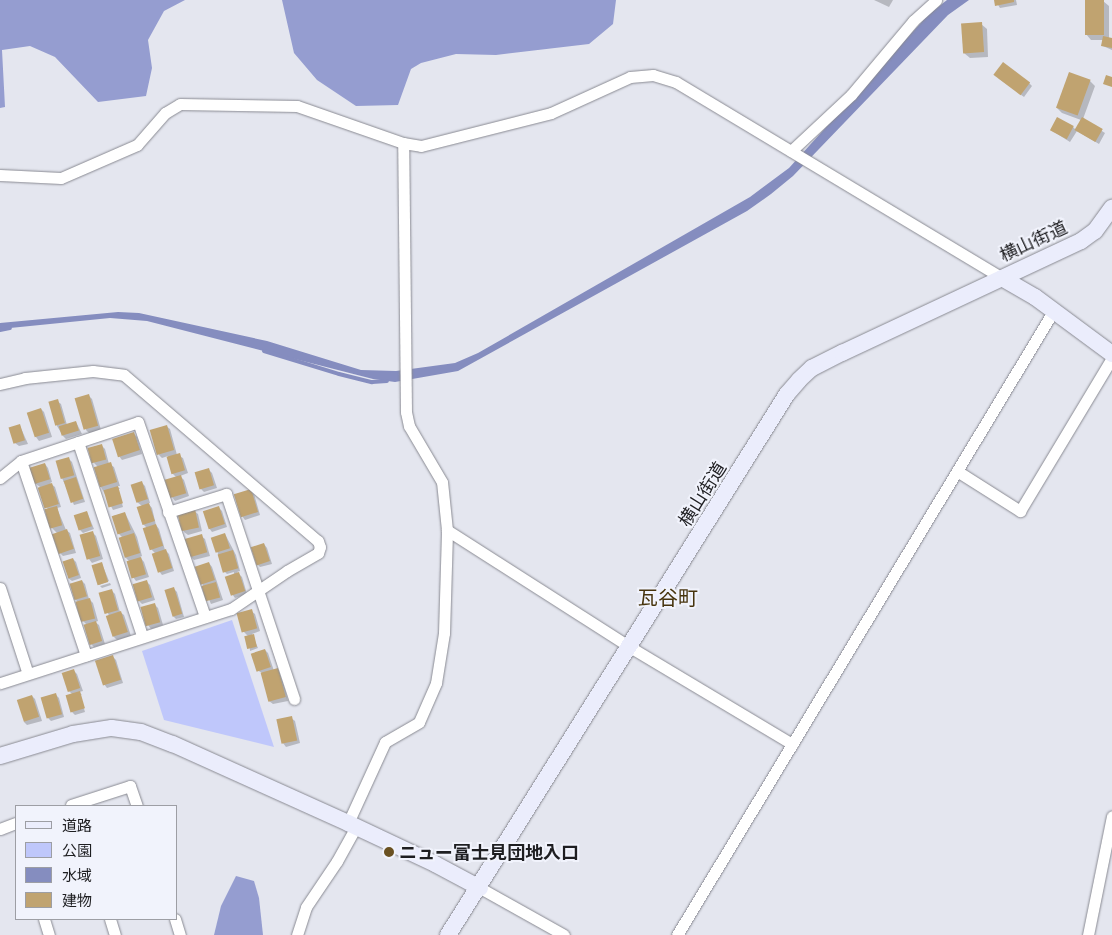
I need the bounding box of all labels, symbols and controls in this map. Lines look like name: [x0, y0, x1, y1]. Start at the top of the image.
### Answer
street label: 横山街道: [996, 216, 1070, 266]
street label: 横山街道: [674, 458, 730, 530]
district label: 瓦谷町: [638, 585, 698, 609]
legend: [15, 805, 178, 920]
text: 道路: [62, 816, 92, 834]
text: 公園: [62, 841, 92, 859]
place label: ニュー富士見団地入口: [399, 841, 579, 863]
marker: ニュー富士見団地入口: [383, 846, 395, 858]
text: 水域: [62, 866, 92, 884]
text: 建物: [62, 891, 92, 909]

